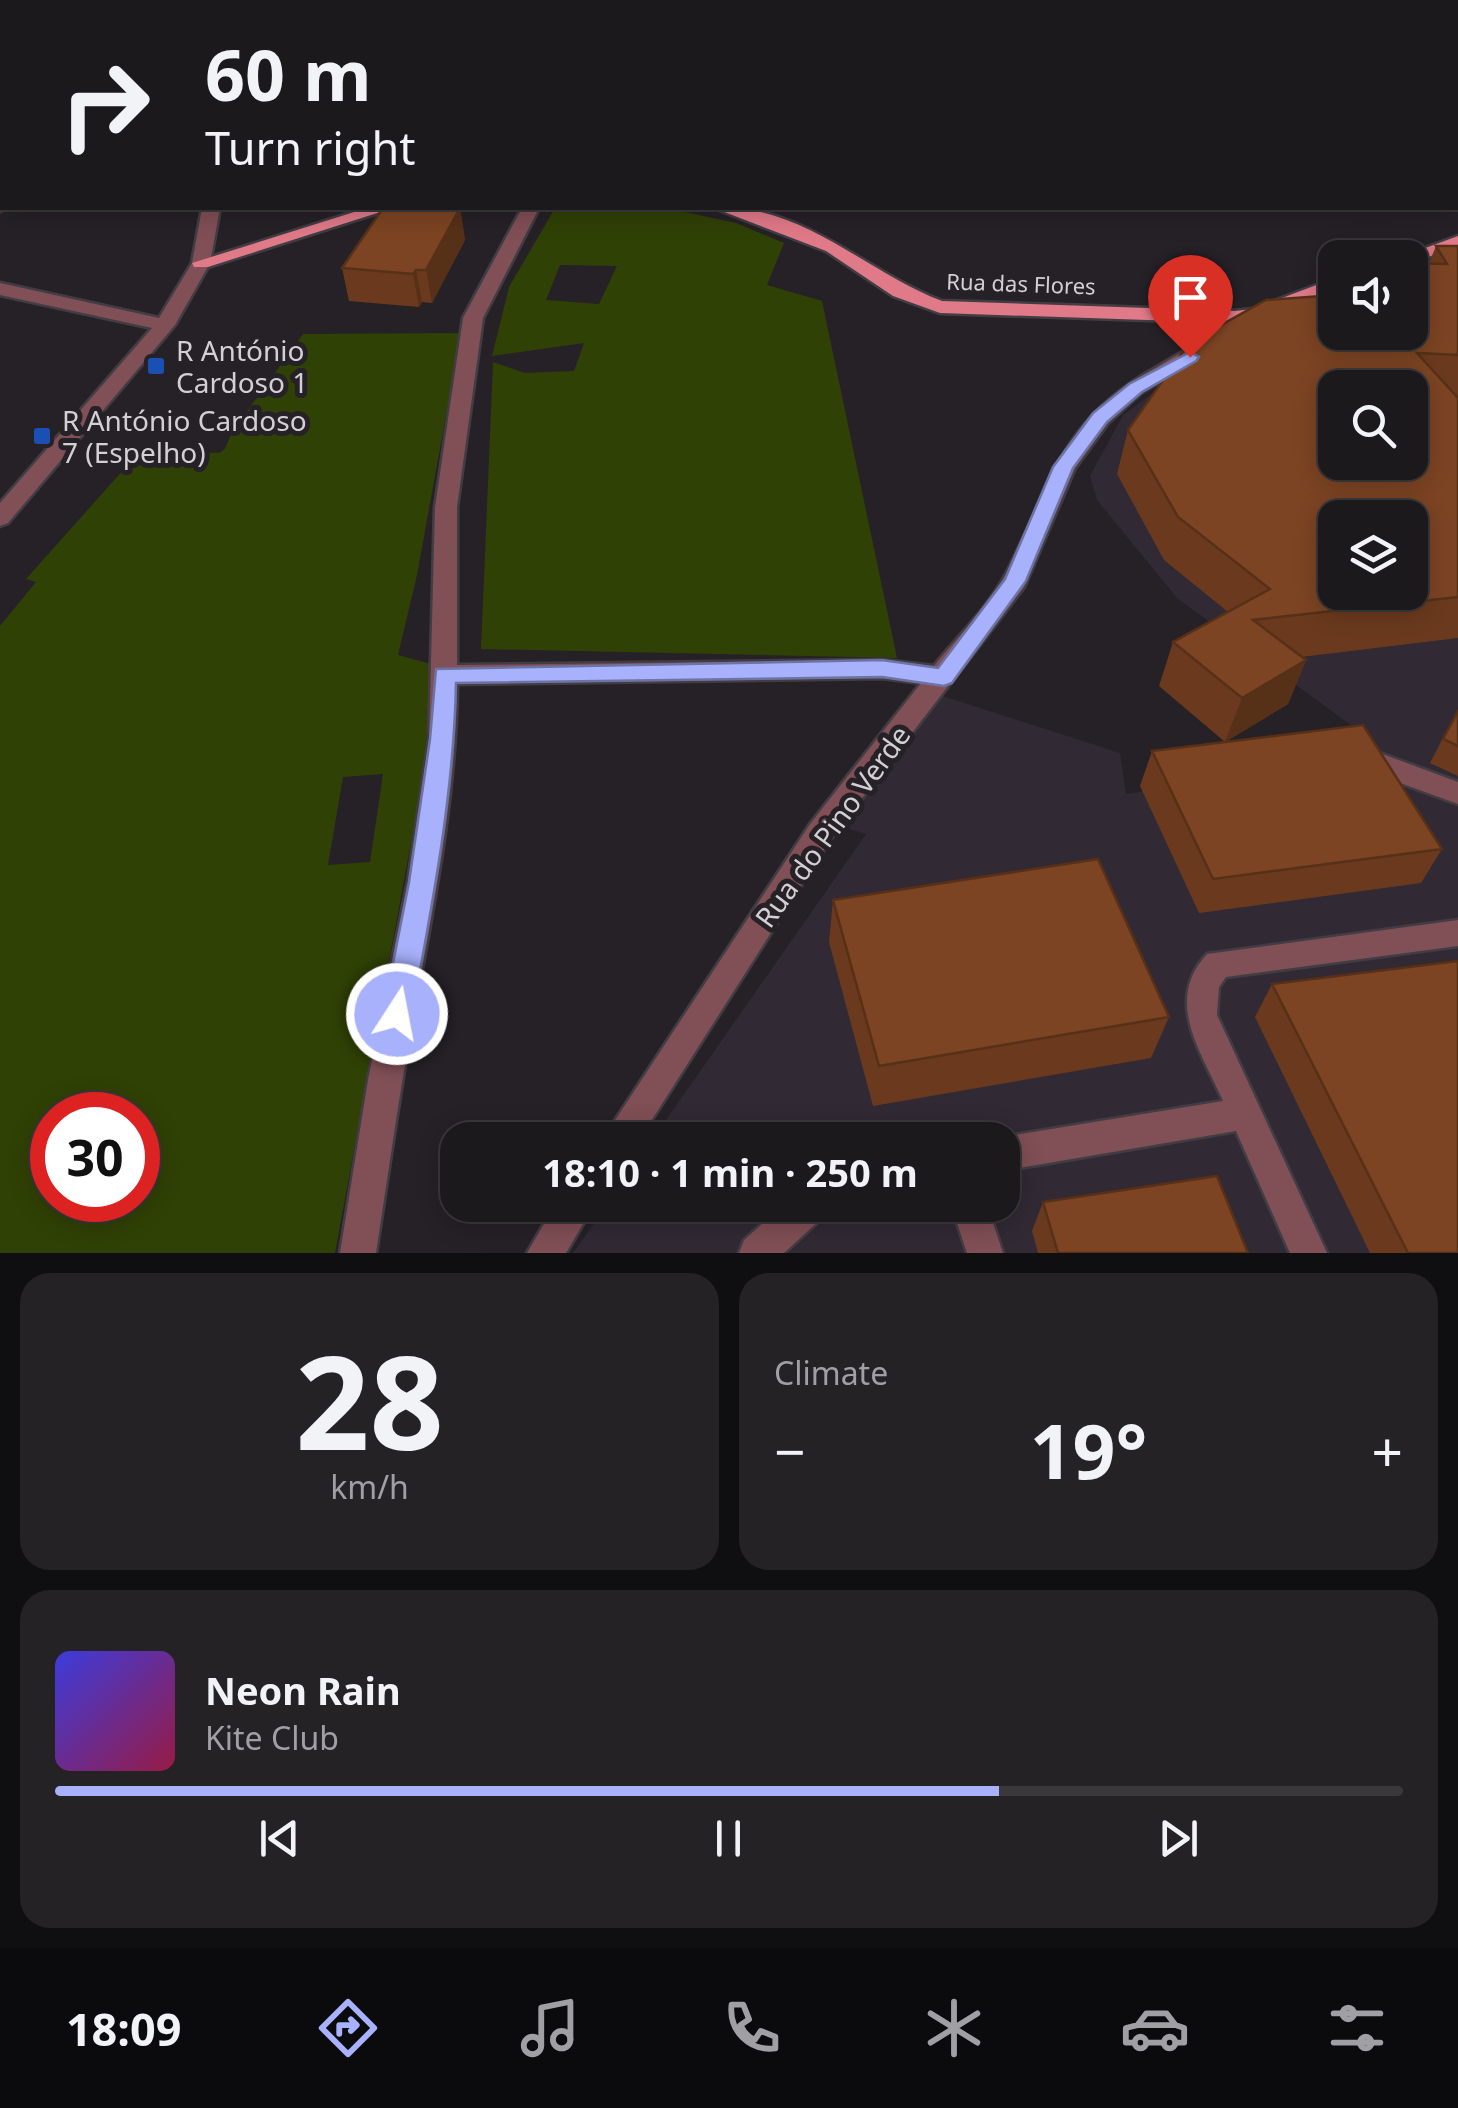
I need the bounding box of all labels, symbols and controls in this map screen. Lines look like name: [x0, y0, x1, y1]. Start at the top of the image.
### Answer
text: 60 m: [205, 26, 372, 122]
icon: right: [40, 40, 170, 170]
text: Turn right: [205, 117, 416, 178]
map controls: [1318, 240, 1428, 610]
button: sound: [1318, 240, 1428, 350]
pin: [1148, 255, 1233, 358]
street label: Rua das Flores: [946, 265, 1096, 301]
icon: arrive: [1163, 270, 1218, 325]
place label: R António Cardoso 1: [176, 331, 308, 401]
marker: R António Cardoso 1: [145, 355, 167, 377]
button: search: [1318, 370, 1428, 480]
place label: R António Cardoso 7 (Espelho): [62, 401, 307, 471]
marker: R António Cardoso 7 (Espelho): [31, 425, 53, 447]
button: layers: [1318, 500, 1428, 610]
street label: Rua do Pino Verde: [746, 717, 918, 935]
position arrow: [345, 962, 449, 1066]
speed limit sign: 30: [30, 1092, 160, 1222]
text: 18:10 · 1 min · 250 m: [542, 1146, 918, 1198]
text: 28: [295, 1311, 444, 1488]
text: Climate: [774, 1351, 888, 1394]
text: 19°: [1030, 1399, 1147, 1501]
text: −: [774, 1413, 805, 1488]
text: +: [1372, 1413, 1403, 1488]
text: km/h: [330, 1465, 409, 1508]
text: Neon Rain: [205, 1664, 401, 1716]
text: Kite Club: [205, 1716, 339, 1759]
icon: previous: [252, 1811, 307, 1866]
icon: pause: [701, 1811, 756, 1866]
icon: next: [1151, 1811, 1206, 1866]
icon: directions: [313, 1993, 383, 2063]
icon: music: [515, 1993, 585, 2063]
icon: phone: [717, 1993, 787, 2063]
icon: climate: [919, 1993, 989, 2063]
icon: car: [1120, 1993, 1190, 2063]
icon: filters: [1322, 1993, 1392, 2063]
text: 18:09: [66, 1998, 181, 2059]

